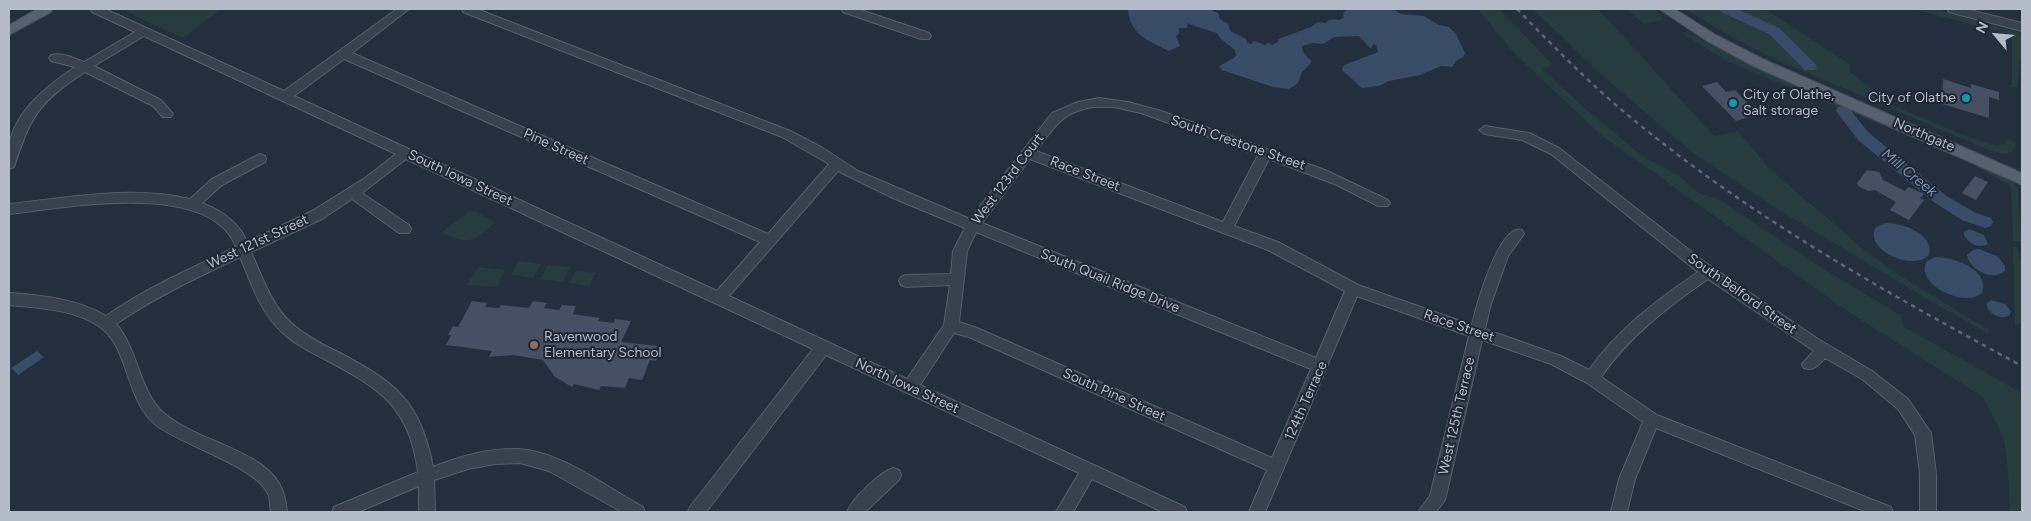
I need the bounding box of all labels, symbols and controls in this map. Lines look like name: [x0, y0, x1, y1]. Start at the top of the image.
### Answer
north arrow: [1971, 10, 2021, 60]
text: N: [1972, 19, 1992, 37]
place label: City of Olathe, Salt storage: [1743, 87, 1834, 120]
place label: City of Olathe: [1868, 90, 1956, 106]
marker: City of Olathe: [1960, 92, 1972, 104]
marker: City of Olathe, Salt storage: [1727, 97, 1739, 109]
street label: South Crestone Street: [1168, 112, 1308, 174]
street label: Northgate: [1891, 115, 1957, 155]
street label: Pine Street: [521, 125, 591, 169]
street label: West 123rd Court: [968, 130, 1048, 228]
water label: Mill Creek: [1878, 145, 1940, 201]
street label: South Iowa Street: [405, 146, 515, 210]
street label: Race Street: [1048, 153, 1122, 195]
street label: West 121st Street: [205, 211, 311, 273]
street label: South Quail Ridge Drive: [1038, 245, 1182, 317]
street label: South Belford Street: [1684, 250, 1800, 338]
street label: Race Street: [1421, 306, 1497, 346]
place label: Ravenwood Elementary School: [544, 329, 662, 362]
marker: Ravenwood Elementary School: [528, 339, 540, 351]
street label: North Iowa Street: [852, 355, 962, 417]
street label: West 125th Terrace: [1435, 355, 1479, 477]
street label: 124th Terrace: [1281, 359, 1331, 443]
street label: South Pine Street: [1060, 365, 1168, 425]

